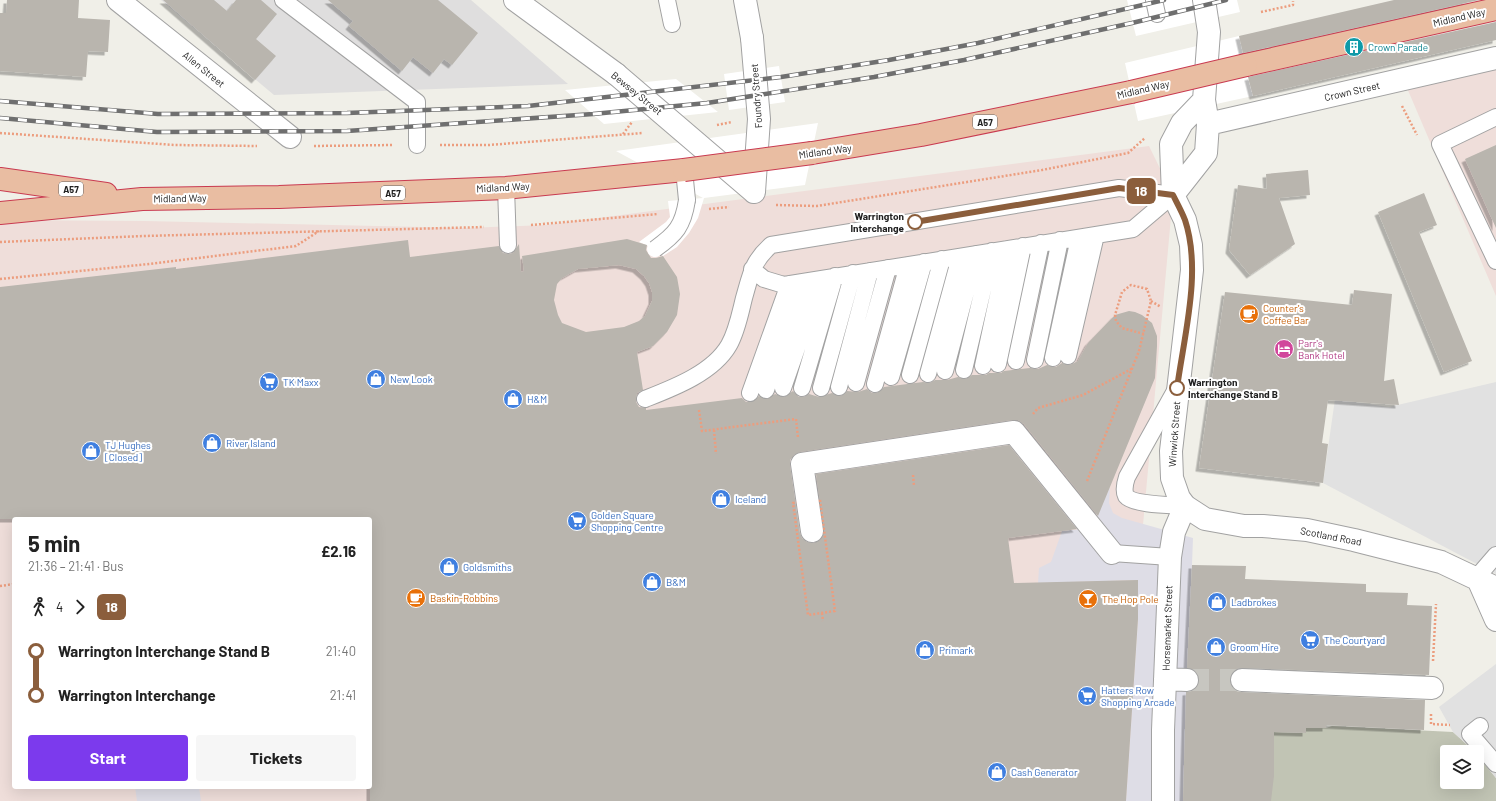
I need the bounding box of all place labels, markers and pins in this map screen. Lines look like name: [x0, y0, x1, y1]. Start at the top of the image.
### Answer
building icon: Crown Parade: [1343, 36, 1365, 58]
place label: Crown Parade: [1368, 41, 1428, 53]
place label: Warrington Interchange: [850, 210, 905, 234]
marker: Warrington Interchange: [907, 214, 923, 230]
place label: Counter's Coffee Bar: [1263, 302, 1309, 326]
cafe icon: Counter's Coffee Bar: [1238, 303, 1260, 325]
place label: Parr's Bank Hotel: [1298, 337, 1345, 361]
hotel icon: Parr's Bank Hotel: [1273, 338, 1295, 360]
shop icon: New Look: [365, 368, 387, 390]
supermarket icon: TK Maxx: [258, 371, 280, 393]
place label: New Look: [390, 373, 433, 385]
place label: TK Maxx: [283, 376, 319, 388]
place label: Warrington Interchange Stand B: [1188, 376, 1278, 400]
marker: Warrington Interchange Stand B: [1169, 380, 1185, 396]
shop icon: H&M: [502, 388, 524, 410]
place label: H&M: [527, 393, 547, 405]
shop icon: River Island: [201, 432, 223, 454]
place label: River Island: [226, 437, 276, 449]
place label: TJ Hughes [Closed]: [105, 439, 151, 463]
shop icon: TJ Hughes [Closed]: [80, 440, 102, 462]
shop icon: Iceland: [710, 488, 732, 510]
place label: Iceland: [735, 493, 766, 505]
place label: Golden Square Shopping Centre: [591, 509, 663, 533]
supermarket icon: Golden Square Shopping Centre: [566, 510, 588, 532]
shop icon: Goldsmiths: [438, 556, 460, 578]
place label: Goldsmiths: [463, 561, 512, 573]
shop icon: B&M: [641, 571, 663, 593]
place label: B&M: [666, 576, 686, 588]
cafe icon: Baskin-Robbins: [405, 587, 427, 609]
bar icon: The Hop Pole: [1077, 588, 1099, 610]
shop icon: Ladbrokes: [1206, 591, 1228, 613]
place label: Baskin-Robbins: [430, 592, 498, 604]
place label: The Hop Pole: [1102, 593, 1159, 605]
place label: Ladbrokes: [1231, 596, 1277, 608]
supermarket icon: The Courtyard: [1299, 629, 1321, 651]
place label: The Courtyard: [1324, 634, 1385, 646]
shop icon: Groom Hire: [1205, 636, 1227, 658]
shop icon: Primark: [914, 639, 936, 661]
place label: Groom Hire: [1230, 641, 1279, 653]
place label: Primark: [939, 644, 973, 656]
place label: Hatters Row Shopping Arcade: [1101, 684, 1175, 708]
supermarket icon: Hatters Row Shopping Arcade: [1076, 685, 1098, 707]
shop icon: Cash Generator: [986, 761, 1008, 783]
place label: Cash Generator: [1011, 766, 1078, 778]

